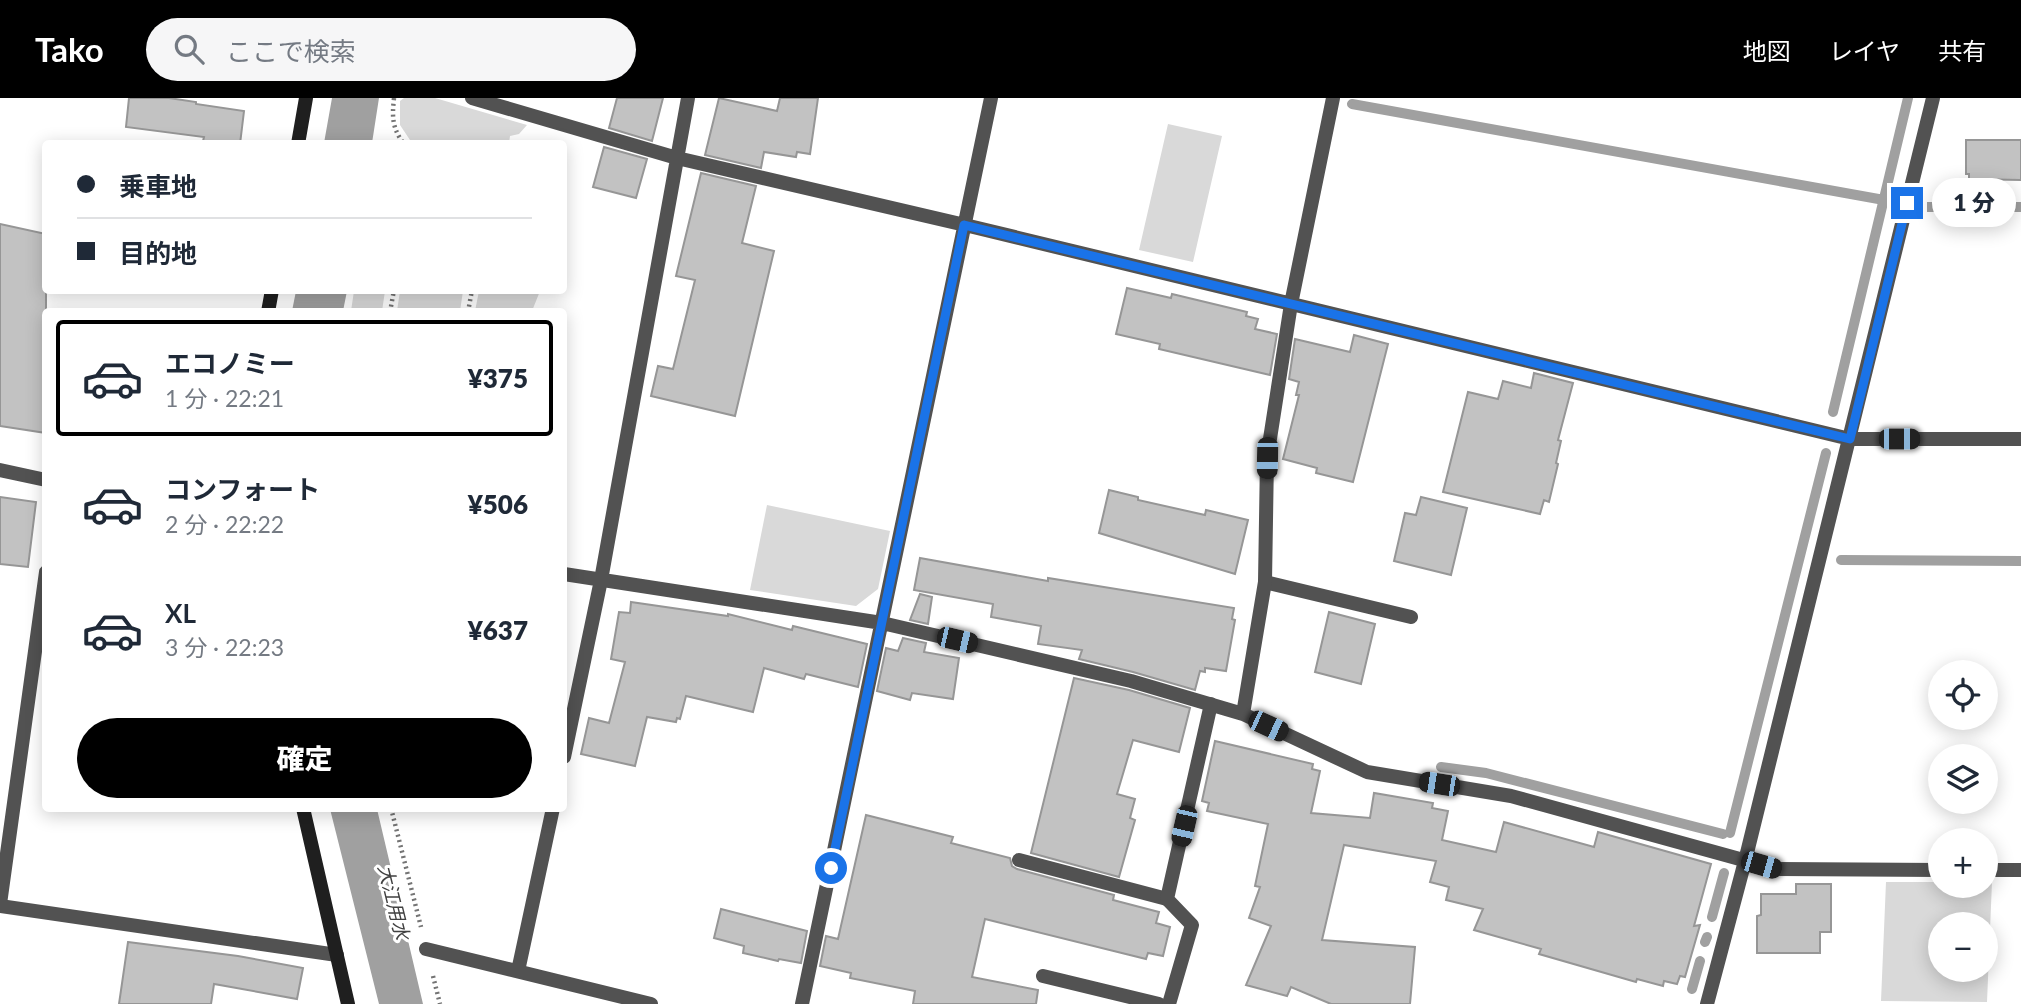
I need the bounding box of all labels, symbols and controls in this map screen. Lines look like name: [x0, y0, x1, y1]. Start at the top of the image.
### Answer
search box: [146, 18, 636, 81]
text: Tako: [35, 29, 104, 69]
icon: search: [170, 30, 208, 68]
text: ここで検索: [226, 35, 356, 67]
text: 地図: [1743, 36, 1791, 65]
text: レイヤ: [1829, 36, 1900, 65]
text: 共有: [1938, 36, 1986, 65]
text: 乗車地: [119, 170, 197, 202]
callout: 1 分: [1932, 178, 2016, 228]
route end: [1891, 187, 1923, 219]
text: 1 分: [1953, 188, 1995, 216]
text: 目的地: [119, 237, 197, 269]
icon: car: [81, 347, 144, 410]
text: エコノミー: [165, 347, 295, 379]
text: ¥375: [468, 362, 528, 394]
text: 1 分 · 22:21: [165, 384, 284, 412]
car: [1879, 429, 1921, 450]
car: [1257, 437, 1278, 479]
icon: car: [81, 473, 144, 536]
text: コンフォート: [165, 473, 320, 505]
text: ¥506: [468, 488, 528, 520]
text: 2 分 · 22:22: [165, 510, 284, 538]
text: XL: [165, 597, 196, 629]
icon: car: [81, 599, 144, 662]
text: ¥637: [468, 614, 528, 646]
car: [935, 625, 980, 655]
text: 3 分 · 22:23: [165, 633, 284, 661]
map controls: [1928, 660, 1998, 982]
button: locate: [1928, 660, 1998, 730]
car: [1245, 708, 1292, 744]
button: 確定: [77, 718, 532, 798]
button: layers: [1928, 744, 1998, 814]
car: [1417, 770, 1462, 798]
car: [1170, 803, 1199, 849]
button: +: [1928, 828, 1998, 898]
car: [1738, 849, 1785, 881]
route start: [815, 852, 847, 884]
water label: 大江用水: [374, 862, 415, 943]
button: −: [1928, 912, 1998, 982]

